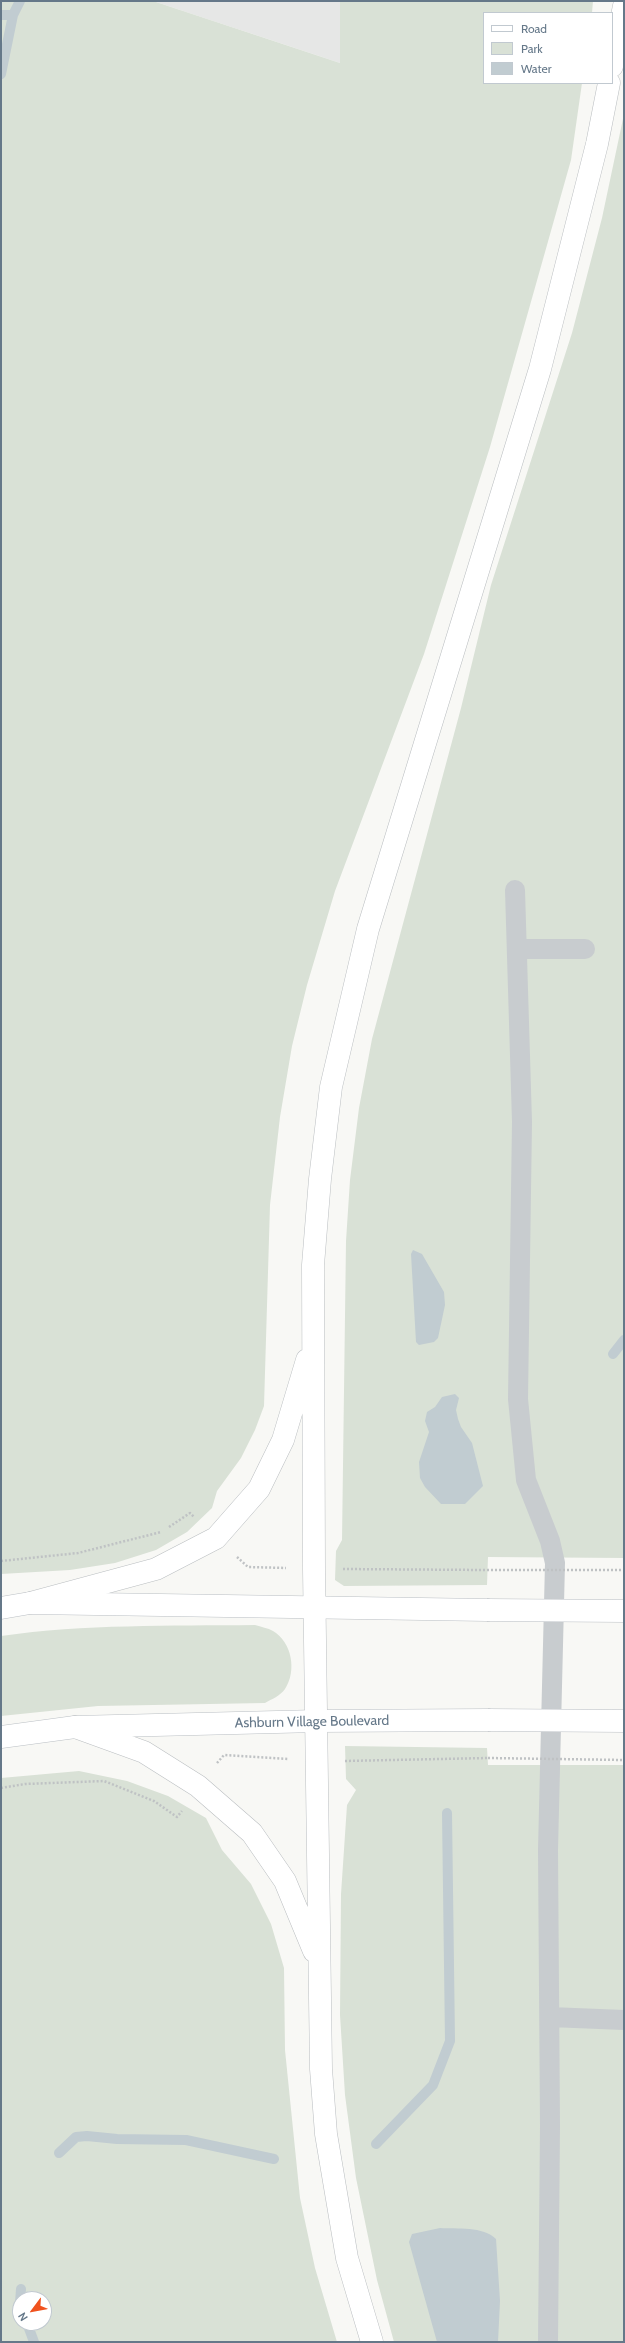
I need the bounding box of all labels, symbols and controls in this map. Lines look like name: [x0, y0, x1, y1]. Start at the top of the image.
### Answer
legend: [483, 12, 613, 84]
text: Road: [521, 21, 547, 36]
text: Park: [521, 41, 543, 56]
text: Water: [521, 61, 551, 76]
street label: Ashburn Village Boulevard: [235, 1712, 389, 1732]
north arrow: [12, 2291, 52, 2331]
text: N: [15, 2310, 31, 2324]

